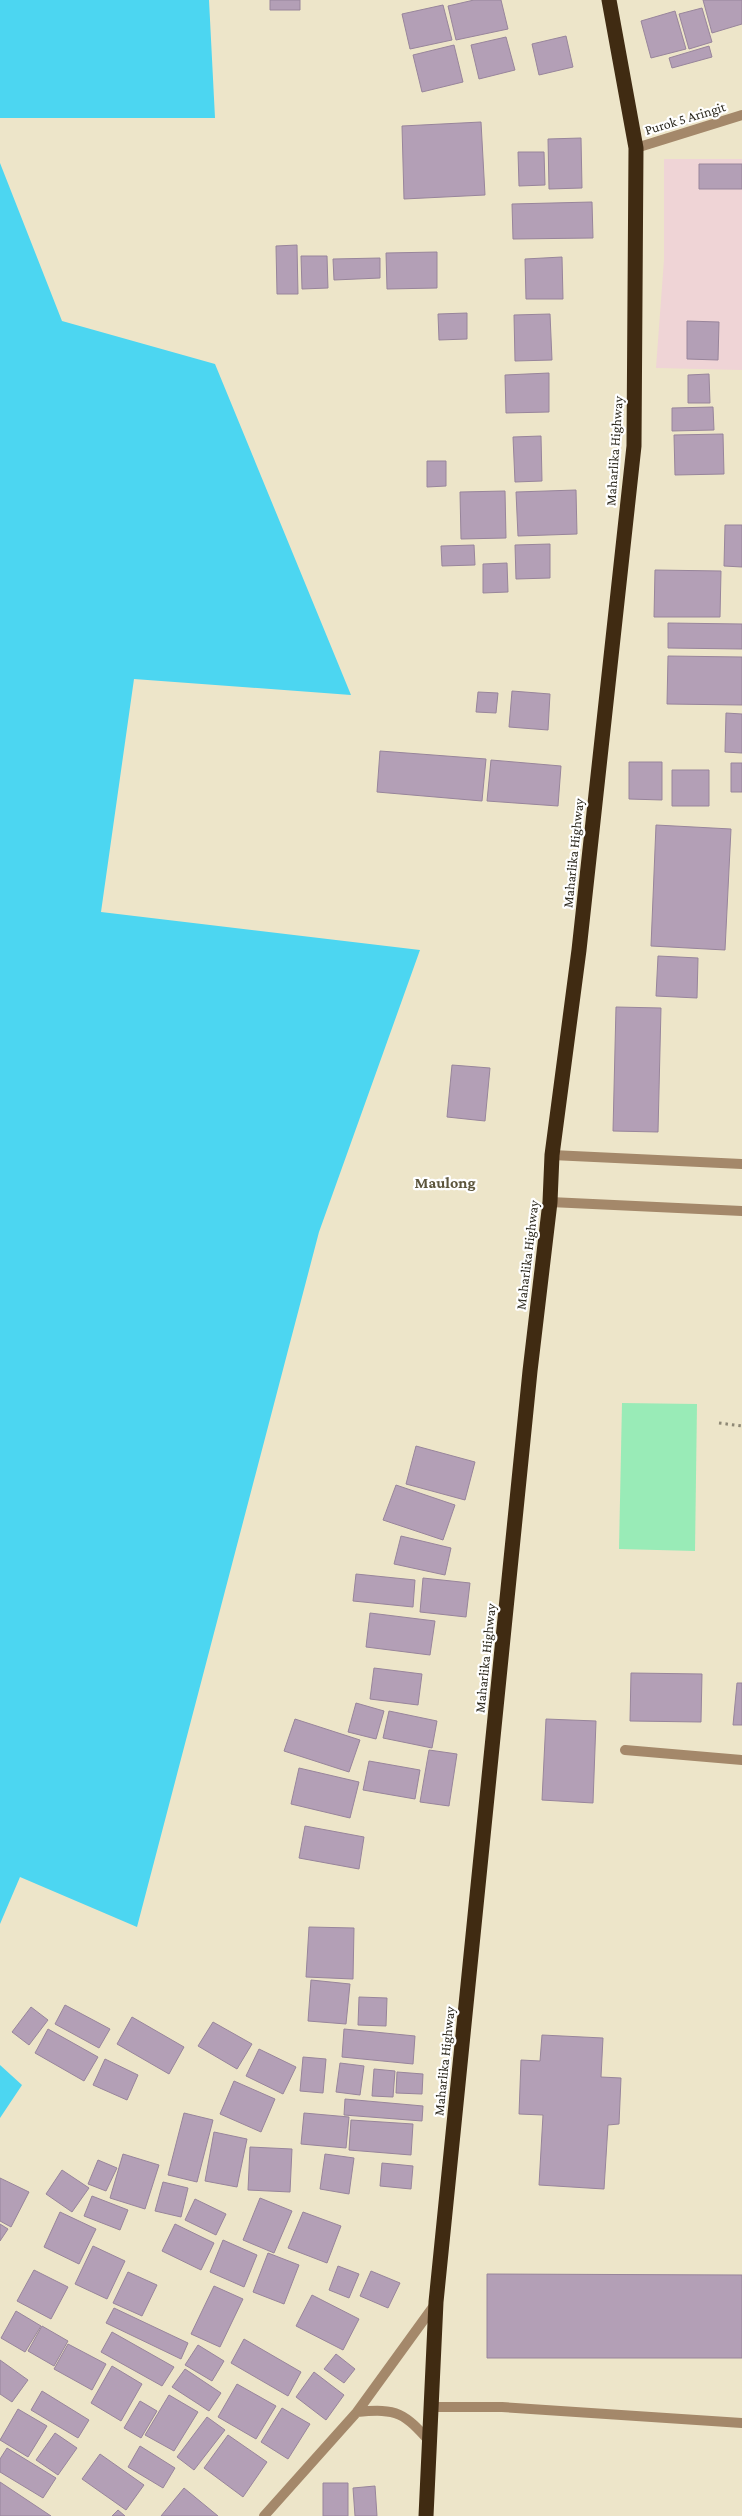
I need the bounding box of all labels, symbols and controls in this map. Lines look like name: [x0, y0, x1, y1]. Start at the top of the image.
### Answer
street label: Purok 5 Aringit: [643, 98, 728, 138]
street label: Maharlika Highway: [602, 395, 626, 507]
street label: Maharlika Highway: [559, 797, 587, 909]
district label: Maulong: [414, 1174, 476, 1191]
street label: Maharlika Highway: [512, 1199, 542, 1311]
street label: Maharlika Highway: [471, 1602, 499, 1714]
street label: Maharlika Highway: [430, 2005, 458, 2117]

